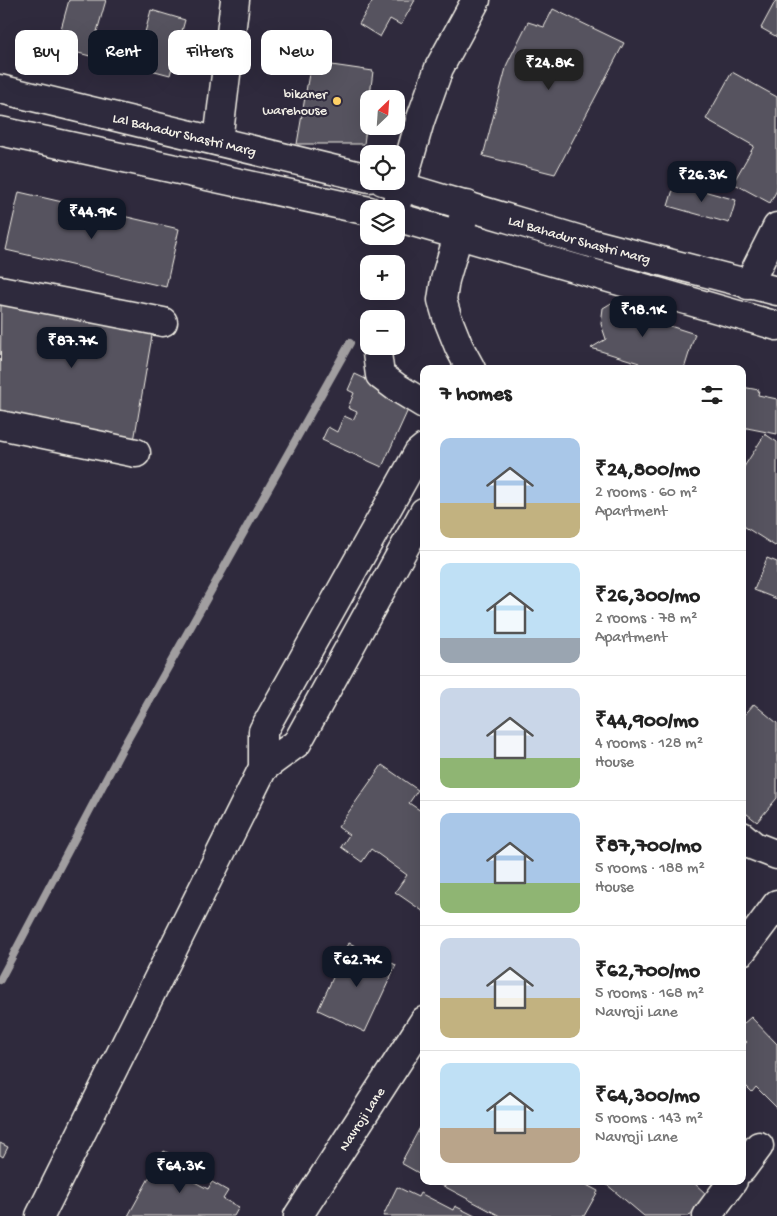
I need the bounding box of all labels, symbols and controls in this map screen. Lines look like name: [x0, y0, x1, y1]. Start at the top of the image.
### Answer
chip: Buy: [15, 30, 78, 75]
chip: Rent: [88, 30, 158, 75]
chip: Filters: [168, 30, 251, 75]
chip: New: [261, 30, 332, 75]
pin: ₹24.8K: [508, 48, 590, 91]
text: ₹24.8K: [525, 55, 573, 74]
place label: bikaner warehouse: [262, 87, 328, 120]
north arrow: [360, 90, 405, 135]
map controls: [360, 90, 405, 355]
marker: bikaner warehouse: [331, 95, 343, 107]
street label: Lal Bahadur Shastri Marg: [111, 110, 258, 162]
button: locate: [360, 145, 405, 190]
pin: ₹26.3K: [661, 160, 743, 203]
text: ₹26.3K: [678, 167, 726, 186]
pin: ₹44.9K: [51, 198, 133, 240]
button: layers: [360, 200, 405, 245]
text: ₹44.9K: [69, 204, 115, 223]
street label: Lal Bahadur Shastri Marg: [506, 213, 652, 269]
button: +: [360, 255, 405, 300]
pin: ₹18.1K: [602, 296, 684, 338]
text: ₹18.1K: [621, 302, 665, 321]
button: −: [360, 310, 405, 355]
pin: ₹87.7K: [31, 326, 113, 369]
text: ₹87.7K: [48, 333, 96, 352]
icon: filters: [698, 381, 726, 409]
text: 7 homes: [440, 383, 512, 408]
icon: home: [480, 458, 540, 518]
text: ₹24,800/mo: [595, 459, 700, 484]
text: 2 rooms · 60 m²: [595, 484, 697, 503]
text: Apartment: [595, 503, 667, 522]
icon: home: [480, 583, 540, 643]
text: ₹26,300/mo: [595, 585, 700, 610]
text: 2 rooms · 78 m²: [595, 610, 697, 629]
text: Apartment: [595, 629, 667, 648]
icon: home: [480, 708, 540, 768]
text: ₹44,900/mo: [595, 710, 699, 735]
text: 4 rooms · 128 m²: [595, 735, 703, 754]
text: House: [595, 754, 634, 773]
icon: home: [480, 833, 540, 893]
text: ₹87,700/mo: [595, 835, 702, 860]
text: 5 rooms · 188 m²: [595, 860, 705, 879]
text: House: [595, 879, 634, 898]
pin: ₹62.7K: [316, 946, 398, 988]
text: ₹62.7K: [333, 952, 381, 971]
icon: home: [480, 958, 540, 1018]
text: ₹62,700/mo: [595, 960, 700, 985]
text: 5 rooms · 168 m²: [595, 985, 704, 1004]
text: Navroji Lane: [595, 1004, 678, 1023]
icon: home: [480, 1083, 540, 1143]
street label: Navroji Lane: [336, 1084, 390, 1155]
text: ₹64,300/mo: [595, 1085, 700, 1110]
text: 5 rooms · 143 m²: [595, 1110, 703, 1129]
text: Navroji Lane: [595, 1129, 678, 1148]
pin: ₹64.3K: [139, 1152, 221, 1194]
text: ₹64.3K: [157, 1158, 203, 1177]

